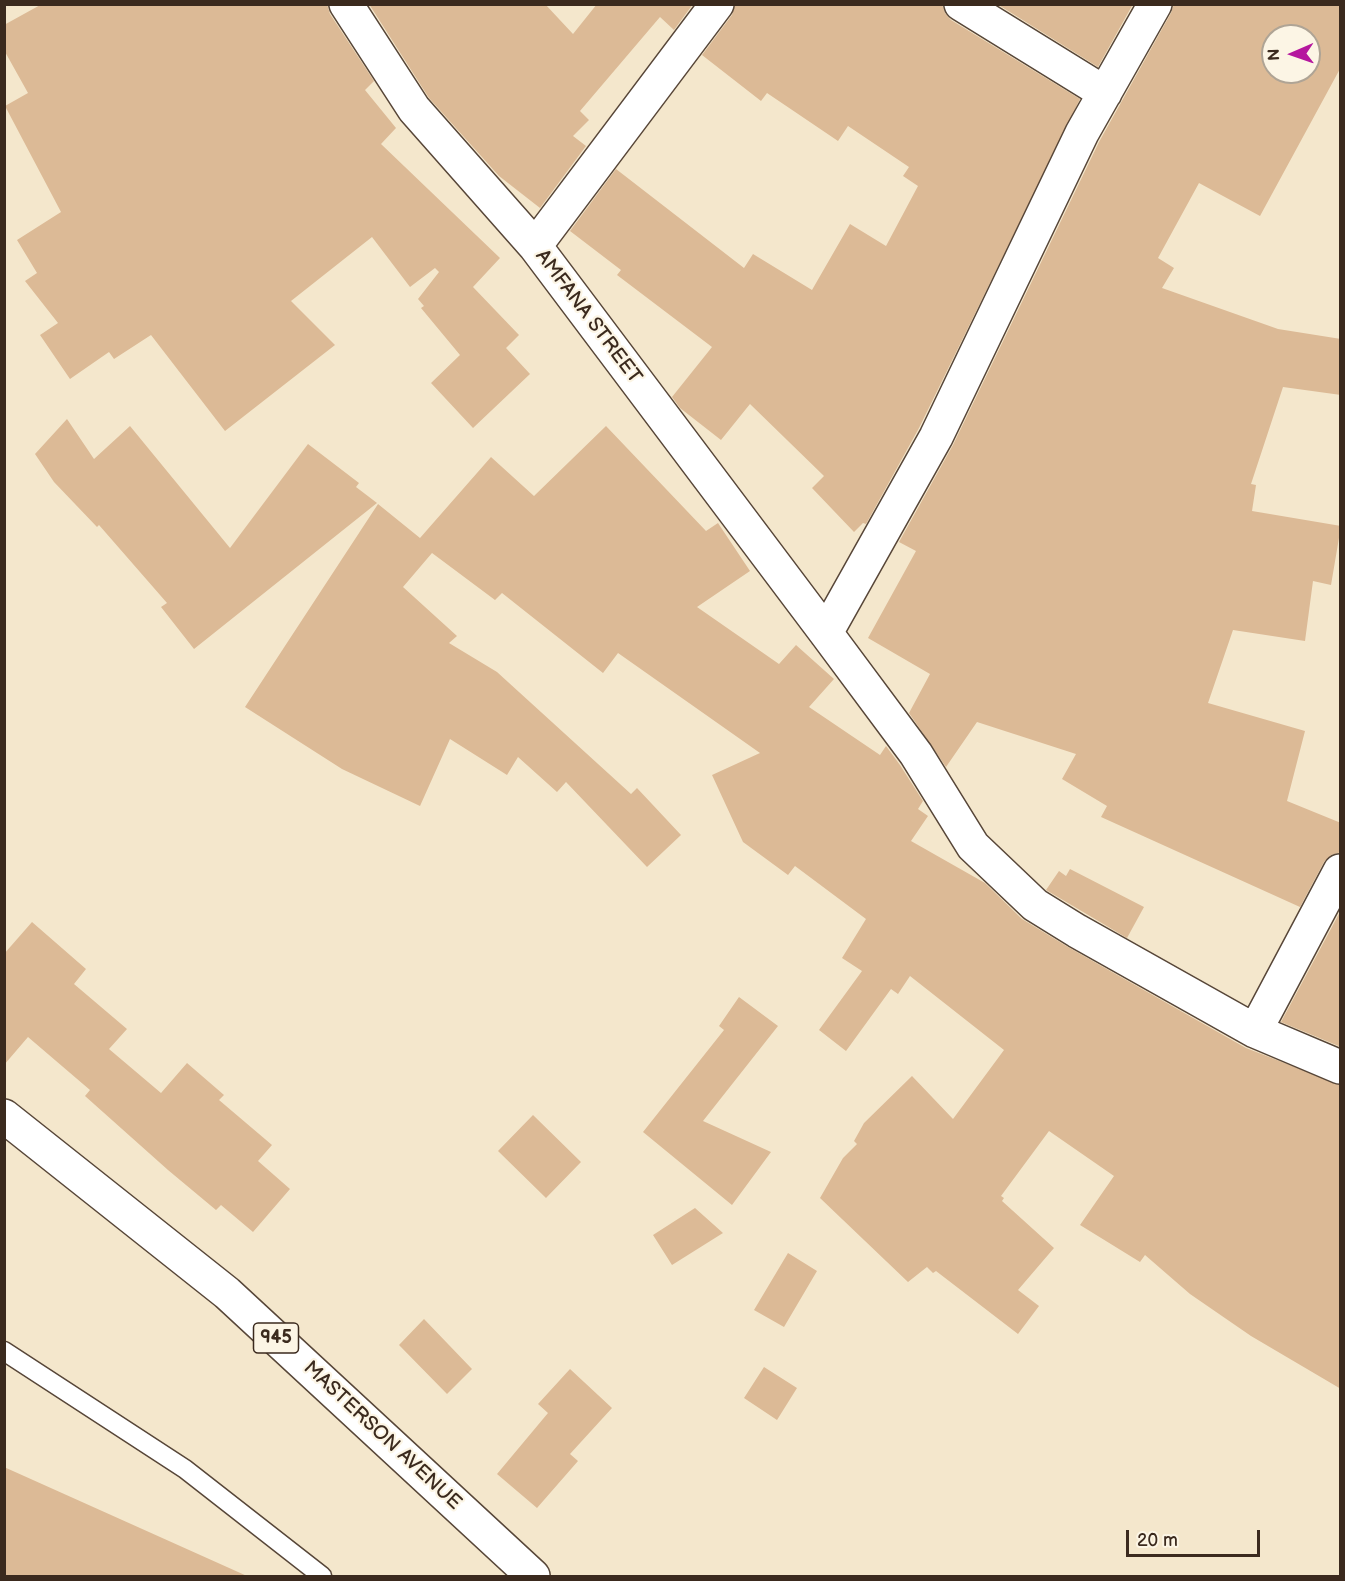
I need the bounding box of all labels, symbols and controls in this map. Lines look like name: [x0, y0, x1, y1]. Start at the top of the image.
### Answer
north arrow: [1261, 24, 1321, 84]
text: N: [1265, 48, 1284, 61]
street label: AMFANA STREET: [530, 245, 646, 389]
road number: 945: [254, 1323, 298, 1353]
street label: MASTERSON AVENUE: [298, 1357, 466, 1515]
scale bar: [1129, 1518, 1262, 1556]
text: 20 m: [1137, 1530, 1178, 1551]

